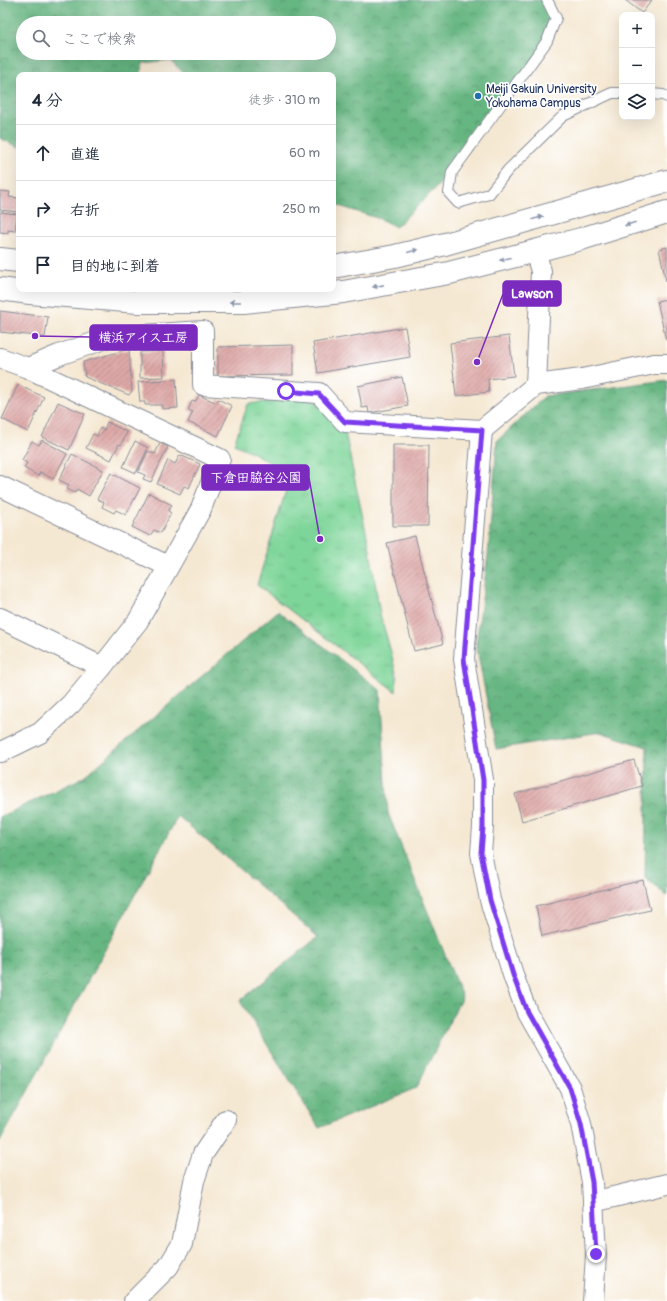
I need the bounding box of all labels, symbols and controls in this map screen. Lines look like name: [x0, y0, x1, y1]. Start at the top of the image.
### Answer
map controls: [619, 12, 655, 120]
button: +: [619, 12, 655, 48]
search box: [16, 16, 336, 60]
icon: search: [30, 27, 52, 49]
text: ここで検索: [62, 30, 137, 49]
button: −: [619, 48, 655, 84]
place label: Meiji Gakuin University Yokohama Campus: [485, 82, 597, 111]
button: layers: [619, 84, 655, 120]
text: 4 分: [32, 90, 63, 111]
marker: Meiji Gakuin University Yokohama Campus: [473, 91, 483, 101]
text: 徒歩 · 310 m: [249, 92, 320, 108]
icon: ahead: [32, 142, 54, 164]
text: 直進: [70, 145, 100, 164]
text: 60 m: [289, 145, 320, 161]
icon: right: [32, 198, 54, 220]
text: 右折: [70, 201, 100, 220]
text: 250 m: [282, 201, 320, 217]
one-way arrow: [532, 215, 544, 221]
one-way arrow: [623, 221, 635, 227]
one-way arrow: [406, 248, 419, 254]
icon: arrive: [32, 254, 54, 276]
one-way arrow: [498, 256, 511, 262]
text: 目的地に到着: [70, 257, 160, 276]
callout: Lawson: [503, 281, 561, 306]
one-way arrow: [371, 283, 384, 289]
text: Lawson: [511, 286, 554, 302]
one-way arrow: [228, 299, 241, 305]
callout: 横浜アイス工房: [90, 325, 197, 350]
text: 横浜アイス工房: [98, 330, 188, 346]
route start: [277, 382, 295, 400]
callout: 下倉田脇谷公園: [202, 465, 309, 490]
text: 下倉田脇谷公園: [210, 470, 302, 486]
route end: [587, 1245, 605, 1263]

